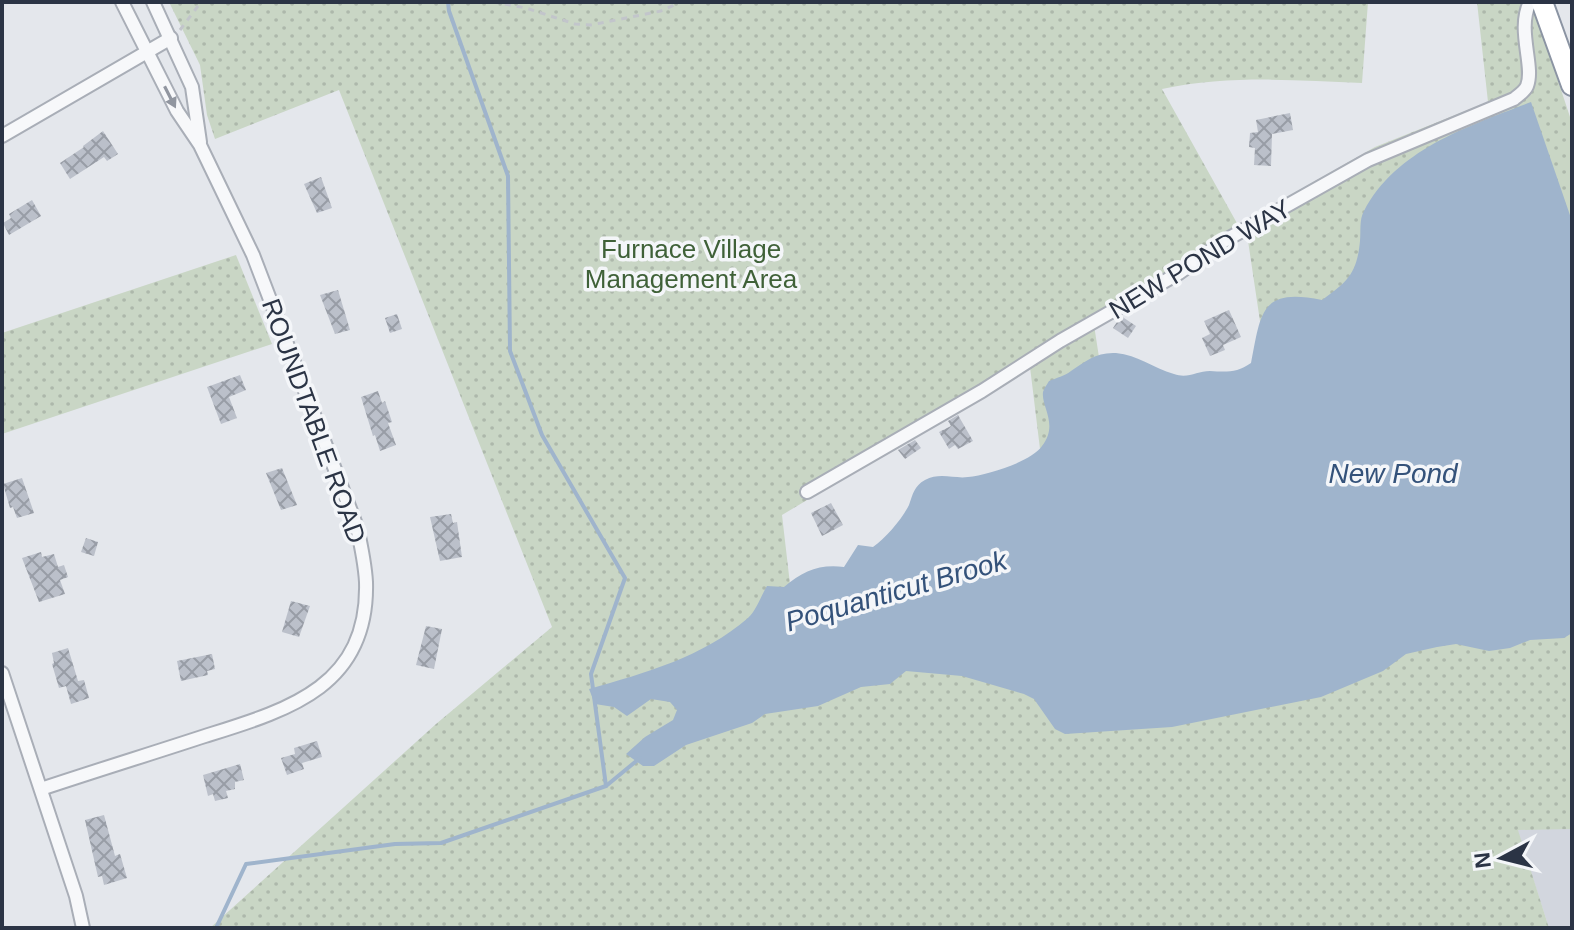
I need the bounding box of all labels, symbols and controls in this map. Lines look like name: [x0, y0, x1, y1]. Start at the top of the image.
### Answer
one-way arrow: [163, 85, 176, 108]
street label: NEW POND WAY: [1104, 193, 1296, 325]
park label: Furnace Village Management Area: [585, 234, 798, 294]
street label: ROUNDTABLE ROAD: [256, 295, 372, 547]
water label: New Pond: [1328, 458, 1459, 489]
water label: Poquanticut Brook: [782, 544, 1012, 637]
north arrow: [1462, 818, 1542, 898]
text: N: [1469, 851, 1496, 870]

